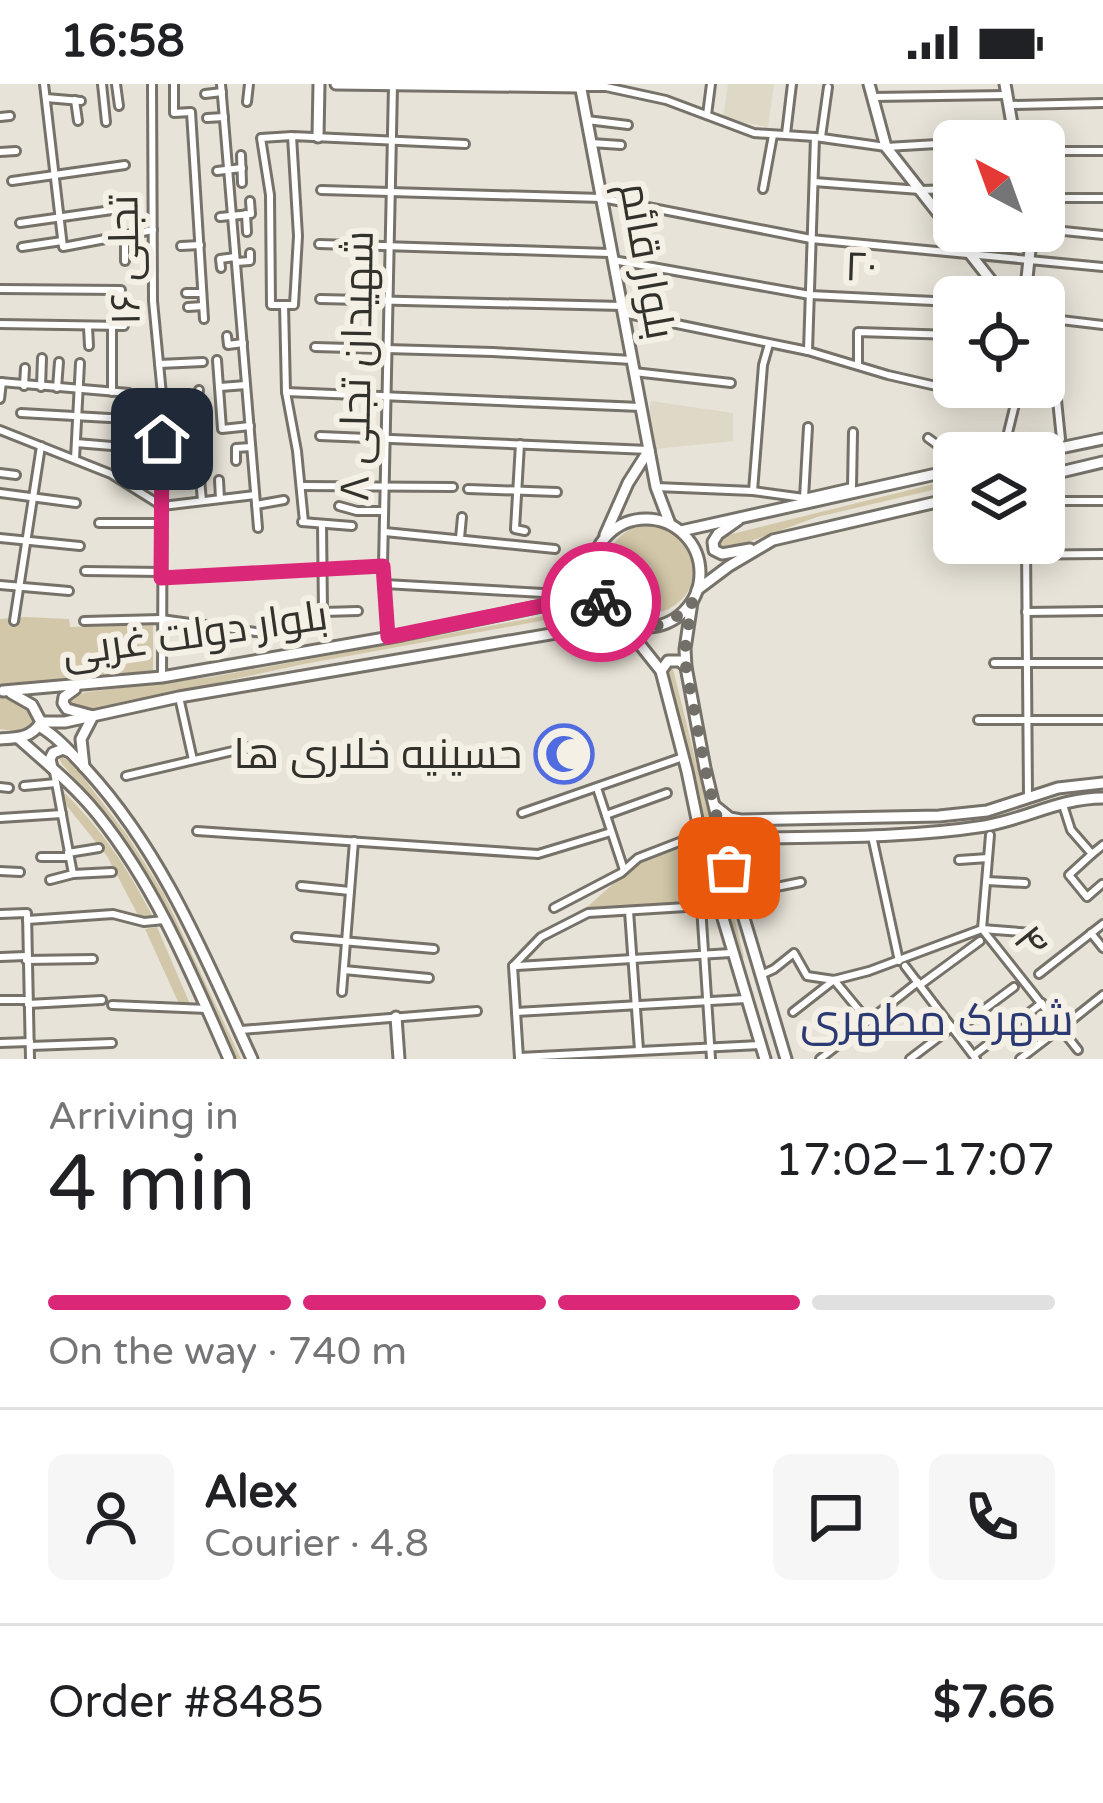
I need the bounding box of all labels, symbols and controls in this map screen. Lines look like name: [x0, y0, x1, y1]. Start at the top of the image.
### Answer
text: 16:58: [60, 15, 185, 69]
north arrow: [933, 120, 1065, 252]
map controls: [933, 120, 1065, 564]
street label: بلوار قائم: [606, 179, 686, 344]
street label: ۱۶ تجلی: [98, 194, 152, 326]
street label: شهیدان تجلی ۸: [329, 230, 385, 502]
street label: ۲۰: [844, 241, 878, 293]
button: locate: [933, 276, 1065, 408]
pin: [111, 388, 213, 490]
icon: home: [129, 406, 195, 472]
button: layers: [933, 432, 1065, 564]
courier: [541, 542, 661, 662]
icon: bike: [568, 569, 634, 635]
street label: بلوار دولت غربی: [59, 590, 331, 678]
mosque icon: حسینیه خلاری ها: [533, 723, 595, 785]
place label: حسینیه خلاری ها: [233, 729, 522, 780]
pin: [678, 817, 780, 919]
icon: bag: [696, 835, 762, 901]
street label: ۴: [1002, 915, 1060, 969]
district label: شهرک مطهری: [800, 994, 1074, 1048]
text: Arriving in: [48, 1093, 239, 1140]
text: 17:02–17:07: [775, 1134, 1055, 1188]
text: 4 min: [48, 1138, 256, 1232]
text: On the way · 740 m: [48, 1328, 407, 1375]
button: person: [48, 1454, 174, 1580]
button: chat: [773, 1454, 899, 1580]
button: phone: [929, 1454, 1055, 1580]
text: Alex: [204, 1466, 298, 1520]
text: Courier · 4.8: [204, 1520, 429, 1567]
text: Order #8485: [48, 1676, 324, 1730]
text: $7.66: [933, 1676, 1055, 1730]

